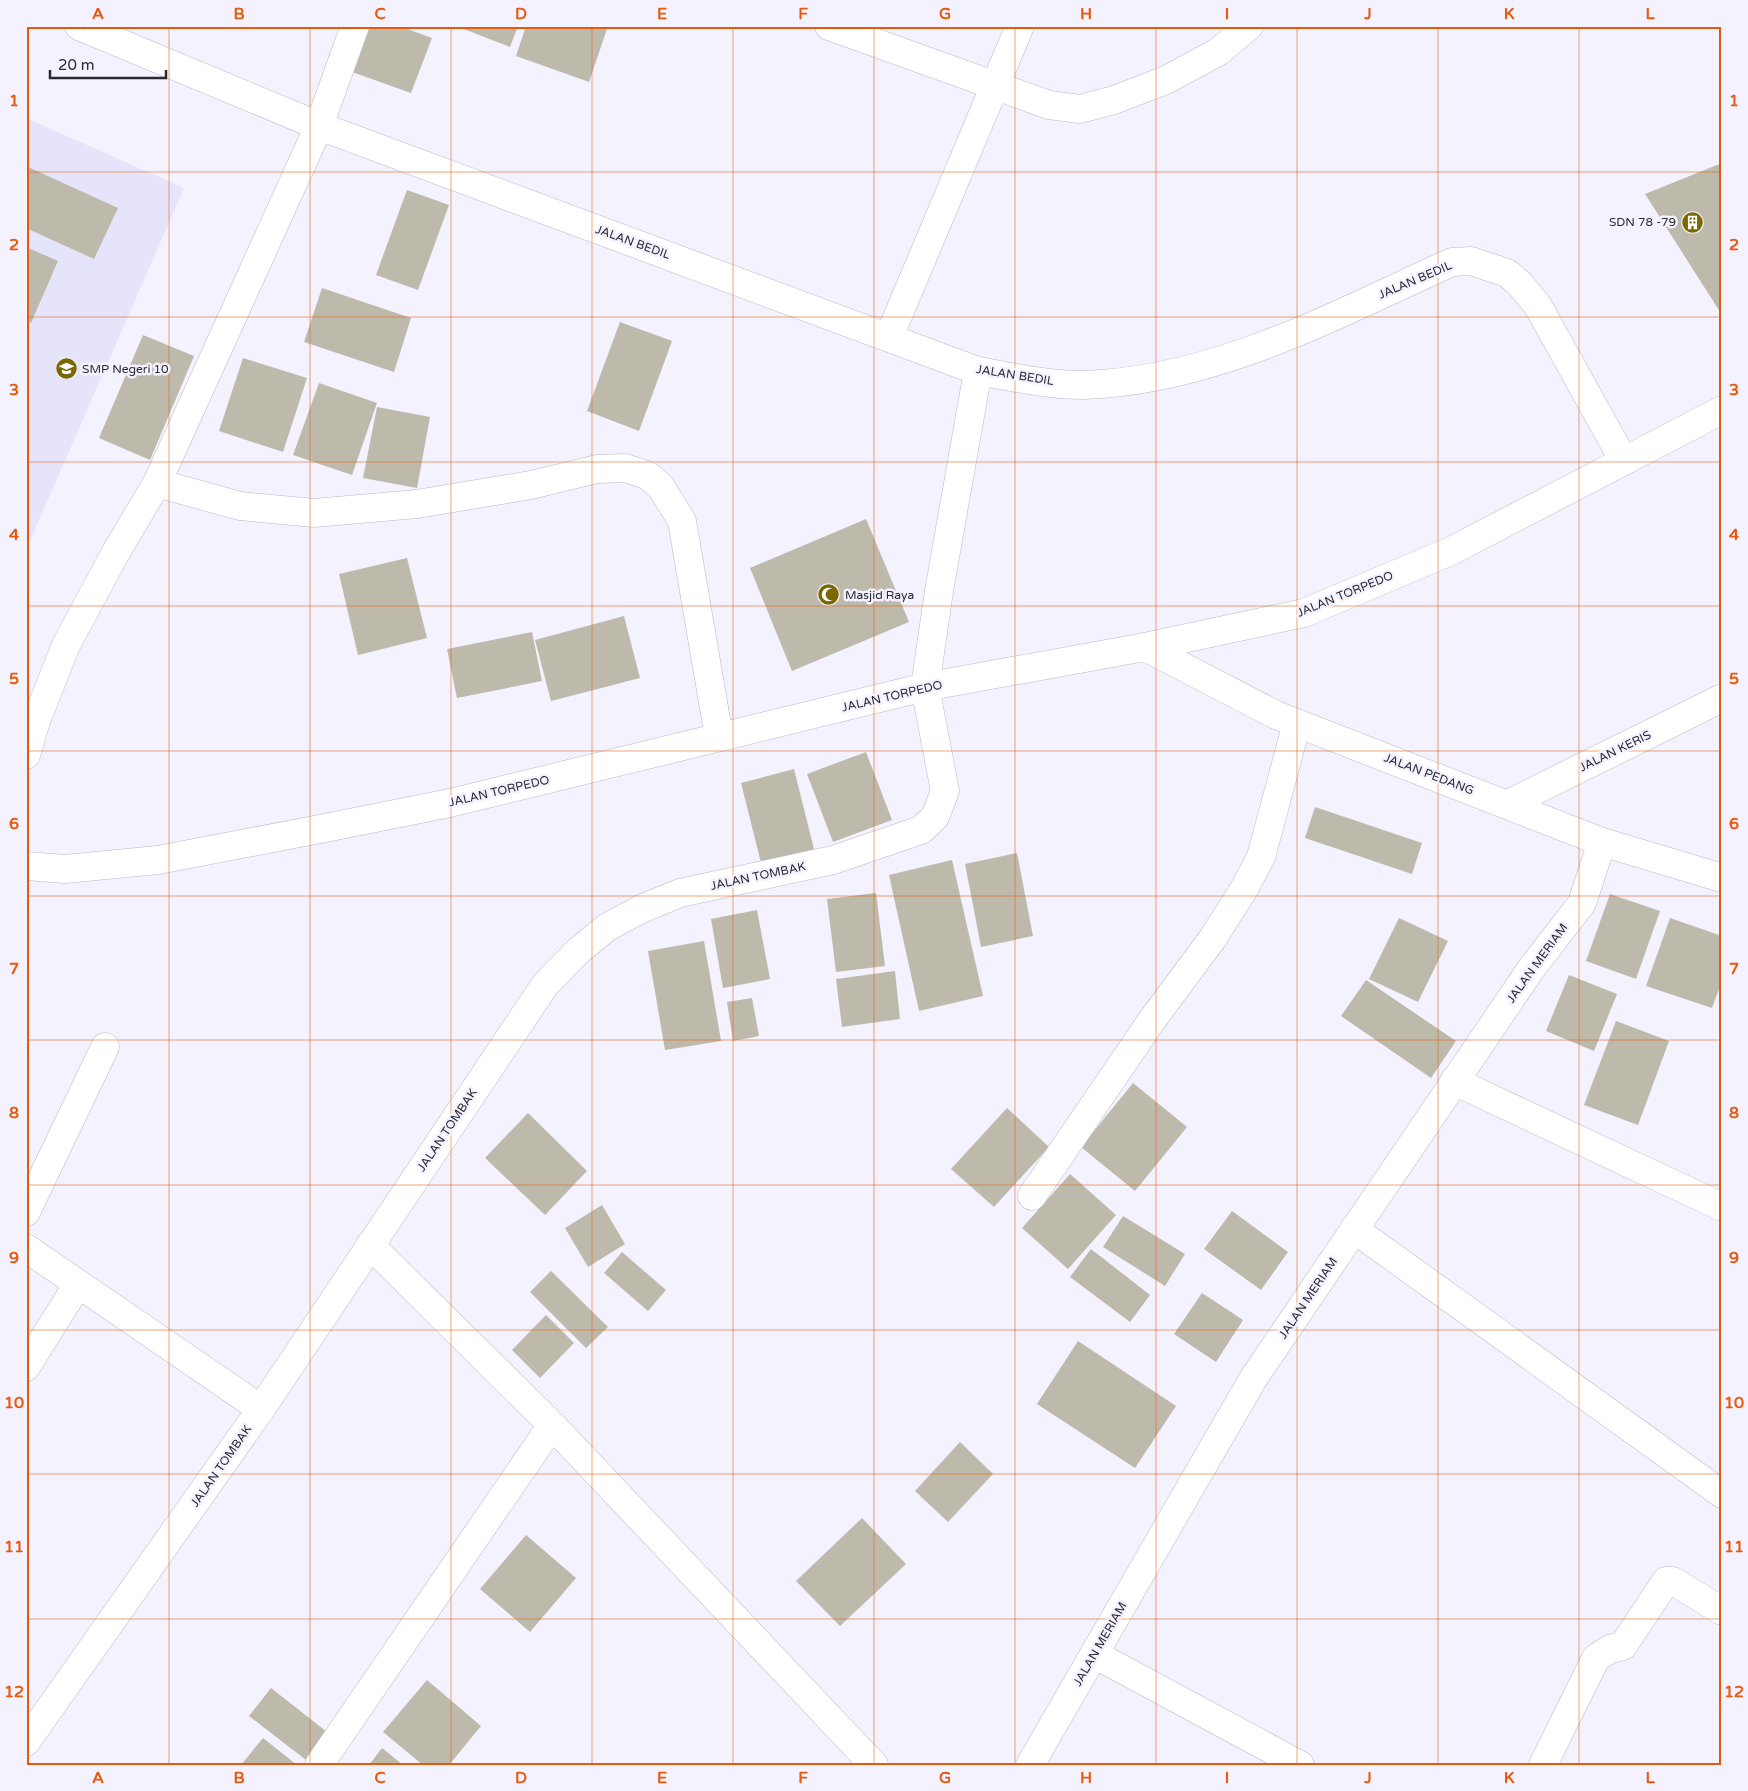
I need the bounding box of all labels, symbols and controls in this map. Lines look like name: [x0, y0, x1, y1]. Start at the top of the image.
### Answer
text: A: [92, 4, 104, 24]
text: B: [233, 4, 245, 24]
text: C: [374, 4, 386, 24]
text: D: [515, 4, 527, 24]
text: E: [657, 4, 667, 24]
text: F: [798, 4, 808, 24]
text: G: [939, 4, 951, 24]
text: H: [1080, 4, 1092, 24]
text: I: [1225, 4, 1229, 24]
text: J: [1363, 4, 1372, 24]
text: K: [1504, 4, 1515, 24]
text: L: [1645, 4, 1655, 24]
scale bar: [50, 48, 166, 80]
text: 20 m: [58, 56, 95, 74]
text: 1: [9, 91, 19, 111]
text: 1: [1729, 91, 1739, 111]
building icon: SDN 78 -79: [1680, 210, 1704, 234]
place label: SDN 78 -79: [1609, 215, 1676, 229]
street label: JALAN BEDIL: [594, 222, 672, 262]
text: 2: [9, 235, 19, 255]
text: 2: [1729, 235, 1739, 255]
street label: JALAN BEDIL: [1376, 258, 1454, 302]
school or university icon: SMP Negeri 10: [54, 357, 78, 381]
place label: SMP Negeri 10: [82, 362, 169, 376]
street label: JALAN BEDIL: [975, 362, 1055, 388]
text: 3: [9, 380, 19, 400]
text: 3: [1729, 380, 1739, 400]
text: 4: [9, 525, 19, 545]
text: 4: [1729, 525, 1739, 545]
street label: JALAN TORPEDO: [1295, 568, 1395, 620]
mosque icon: Masjid Raya: [817, 583, 841, 607]
place label: Masjid Raya: [845, 588, 914, 602]
text: 5: [9, 669, 19, 689]
text: 5: [1729, 669, 1739, 689]
street label: JALAN TORPEDO: [840, 678, 944, 714]
street label: JALAN KERIS: [1577, 728, 1653, 774]
street label: JALAN PEDANG: [1382, 750, 1476, 798]
street label: JALAN TORPEDO: [447, 773, 551, 809]
text: 6: [9, 814, 19, 834]
text: 6: [1729, 814, 1739, 834]
street label: JALAN TOMBAK: [709, 859, 807, 893]
street label: JALAN MERIAM: [1504, 921, 1570, 1005]
text: 7: [9, 959, 19, 979]
text: 7: [1729, 959, 1739, 979]
street label: JALAN TOMBAK: [414, 1086, 480, 1174]
text: 8: [9, 1103, 19, 1123]
text: 8: [1729, 1103, 1739, 1123]
text: 9: [9, 1248, 19, 1268]
text: 9: [1729, 1248, 1739, 1268]
street label: JALAN MERIAM: [1276, 1255, 1340, 1341]
text: 10: [4, 1393, 24, 1413]
text: 10: [1724, 1393, 1744, 1413]
street label: JALAN TOMBAK: [188, 1422, 254, 1510]
text: 11: [4, 1537, 24, 1557]
text: 11: [1724, 1537, 1744, 1557]
street label: JALAN MERIAM: [1070, 1599, 1130, 1689]
text: 12: [4, 1682, 24, 1702]
text: 12: [1724, 1682, 1744, 1702]
text: A: [92, 1768, 104, 1788]
text: B: [233, 1768, 245, 1788]
text: C: [374, 1768, 386, 1788]
text: D: [515, 1768, 527, 1788]
text: E: [657, 1768, 667, 1788]
text: F: [798, 1768, 808, 1788]
text: G: [939, 1768, 951, 1788]
text: H: [1080, 1768, 1092, 1788]
text: I: [1225, 1768, 1229, 1788]
text: J: [1363, 1768, 1372, 1788]
text: K: [1504, 1768, 1515, 1788]
text: L: [1645, 1768, 1655, 1788]

